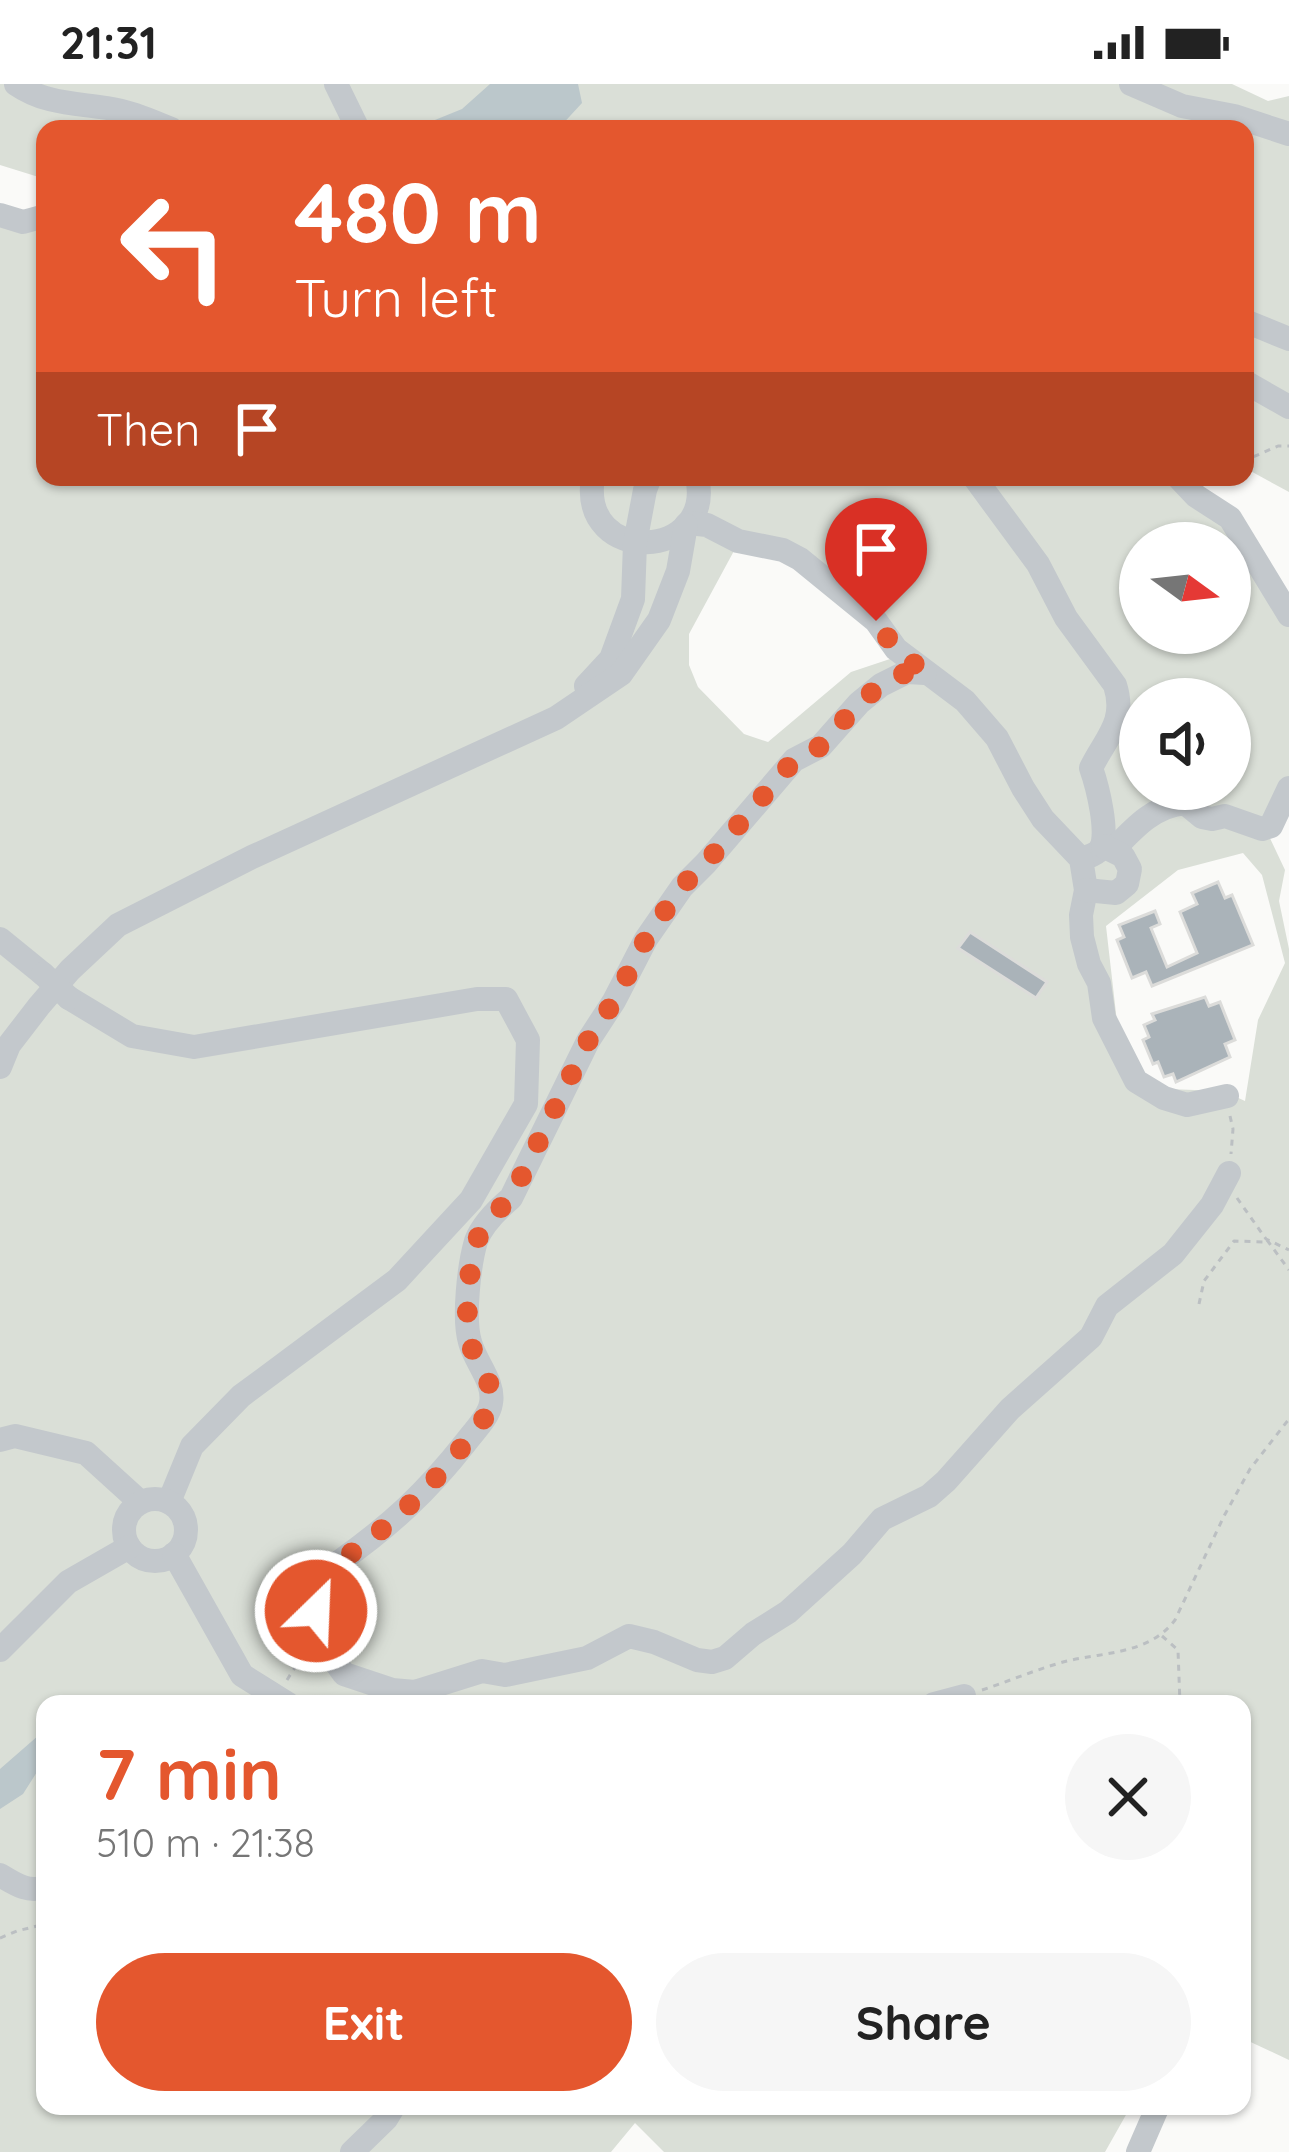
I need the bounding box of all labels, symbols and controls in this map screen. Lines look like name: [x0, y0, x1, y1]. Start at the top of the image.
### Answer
text: 21:31: [60, 14, 157, 70]
text: 480 m: [294, 159, 542, 264]
icon: left: [96, 168, 252, 324]
text: Turn left: [294, 263, 498, 331]
icon: arrive: [224, 396, 290, 462]
text: Then: [96, 401, 200, 457]
pin: [825, 498, 927, 621]
icon: arrive: [843, 516, 909, 582]
north arrow: [1119, 522, 1251, 654]
map controls: [1119, 522, 1251, 810]
button: sound: [1119, 678, 1251, 810]
position arrow: [253, 1548, 379, 1674]
text: 7 min: [96, 1728, 282, 1818]
button: close: [1065, 1734, 1191, 1860]
text: 510 m · 21:38: [96, 1818, 315, 1867]
button: Exit: [96, 1953, 632, 2091]
button: Share: [656, 1953, 1191, 2091]

